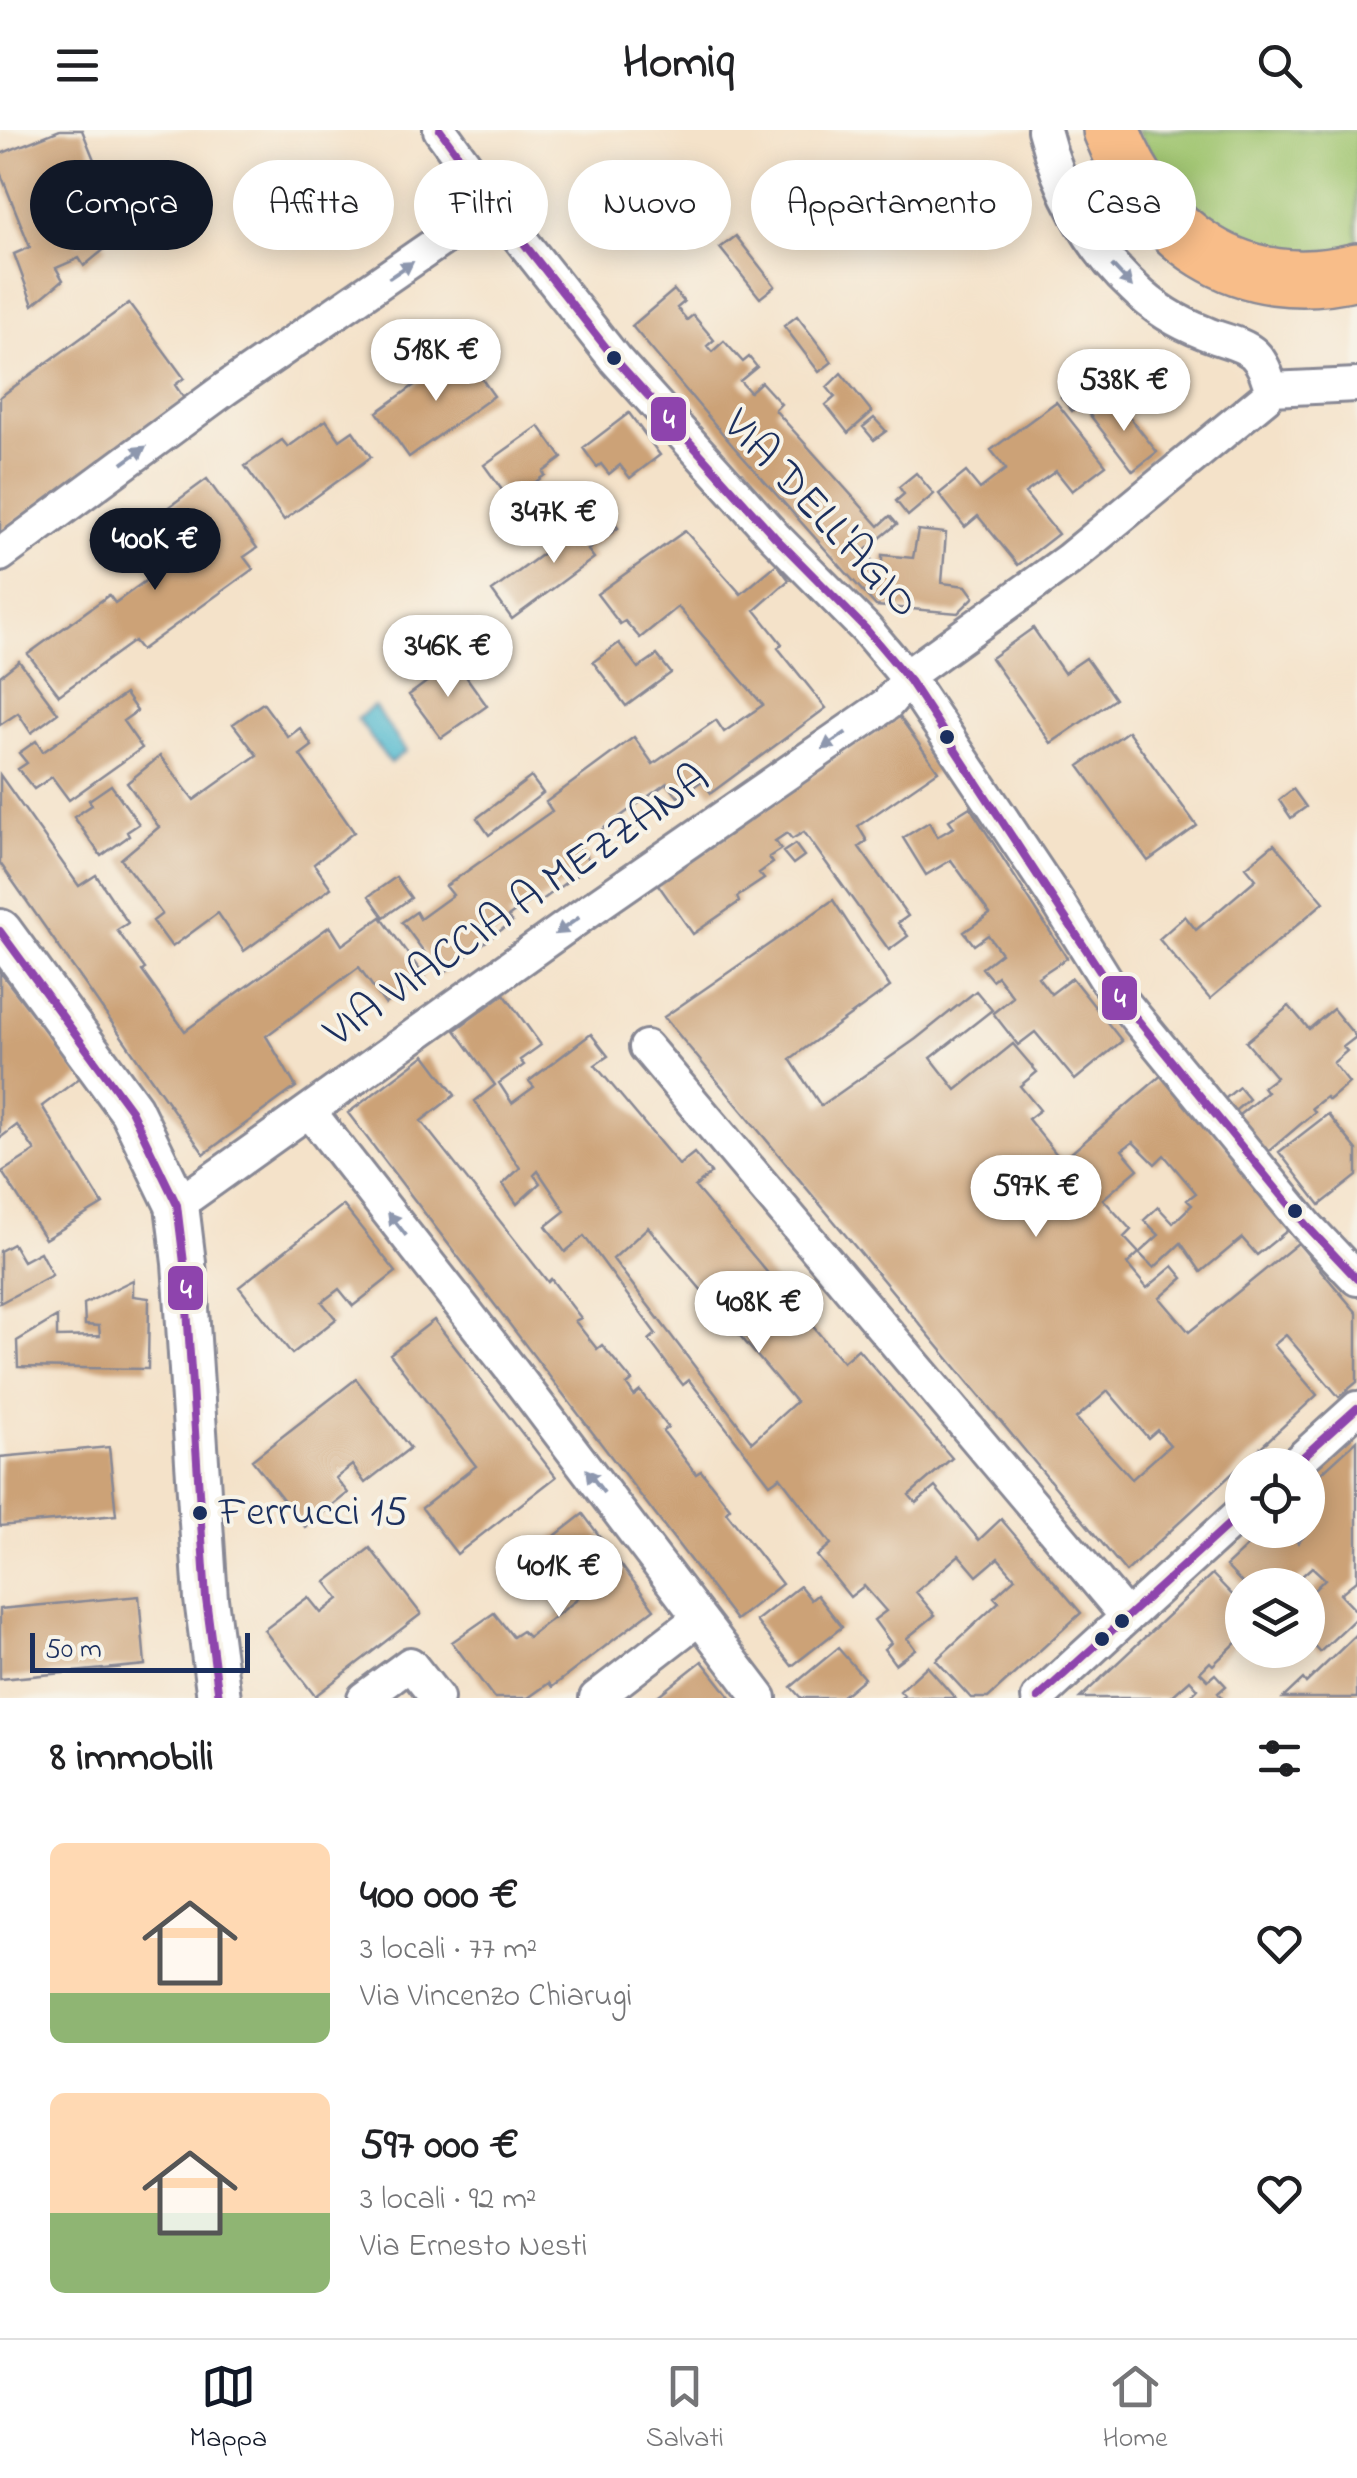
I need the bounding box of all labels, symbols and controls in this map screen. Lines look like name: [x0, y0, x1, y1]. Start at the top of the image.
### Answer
text: Homiq: [623, 32, 734, 98]
icon: menu: [50, 38, 105, 93]
icon: search: [1252, 38, 1307, 93]
chip: Compra: [30, 160, 213, 250]
chip: Affitta: [233, 160, 394, 250]
chip: Filtri: [414, 160, 548, 250]
chip: Nuovo: [568, 160, 731, 250]
chip: Appartamento: [751, 160, 1032, 250]
chip: Casa: [1052, 160, 1196, 250]
one-way arrow: [388, 261, 415, 280]
one-way arrow: [1110, 264, 1133, 288]
pin: 518K €: [355, 319, 517, 404]
text: 518K €: [393, 328, 479, 375]
unlabelled marker: [604, 348, 624, 368]
pin: 538K €: [1043, 349, 1205, 434]
text: 538K €: [1079, 358, 1169, 405]
line badge: 4: [649, 395, 688, 443]
street label: VIA DELL'AGIO: [705, 395, 935, 634]
text: 4: [663, 401, 675, 442]
one-way arrow: [121, 445, 147, 465]
pin: 347K €: [473, 481, 635, 566]
text: 347K €: [511, 490, 597, 537]
pin: 400K €: [74, 508, 236, 593]
text: 400K €: [112, 517, 198, 564]
pin: 346K €: [367, 615, 529, 700]
text: 346K €: [405, 624, 491, 671]
unlabelled marker: [937, 727, 957, 747]
one-way arrow: [820, 731, 847, 750]
street label: VIA VIACCIA A MEZZANA: [311, 749, 725, 1066]
one-way arrow: [554, 916, 580, 936]
line badge: 4: [1100, 974, 1139, 1022]
text: 4: [1114, 980, 1126, 1021]
pin: 597K €: [955, 1155, 1117, 1240]
text: 597K €: [993, 1164, 1079, 1211]
unlabelled marker: [1285, 1201, 1305, 1221]
one-way arrow: [387, 1211, 408, 1236]
line badge: 4: [166, 1264, 205, 1312]
text: 4: [180, 1271, 192, 1312]
pin: 408K €: [678, 1271, 840, 1356]
text: 408K €: [717, 1280, 801, 1327]
map controls: [1225, 1448, 1325, 1668]
button: locate: [1225, 1448, 1325, 1548]
one-way arrow: [586, 1468, 606, 1494]
place label: Ferrucci 15: [218, 1483, 408, 1544]
marker: Ferrucci 15: [190, 1503, 210, 1523]
pin: 401K €: [478, 1535, 640, 1620]
text: 401K €: [517, 1544, 601, 1591]
button: layers: [1225, 1568, 1325, 1668]
unlabelled marker: [1112, 1611, 1132, 1631]
scale bar: [30, 1628, 250, 1672]
unlabelled marker: [1092, 1629, 1112, 1649]
text: 50 m: [45, 1630, 102, 1671]
text: 8 immobili: [50, 1728, 214, 1789]
icon: filters: [1252, 1731, 1307, 1786]
text: 400 000 €: [360, 1866, 518, 1927]
icon: home: [130, 1883, 250, 2003]
icon: heart: [1252, 1916, 1307, 1971]
text: 3 locali · 77 m²: [360, 1927, 537, 1974]
text: Via Vincenzo Chiarugi: [360, 1974, 632, 2021]
text: 597 000 €: [360, 2116, 519, 2177]
icon: home: [130, 2133, 250, 2253]
icon: heart: [1252, 2166, 1307, 2221]
text: 3 locali · 92 m²: [360, 2177, 537, 2224]
text: Via Ernesto Nesti: [360, 2224, 588, 2271]
tab: Mappa: [189, 2359, 267, 2460]
tab: Salvati: [646, 2359, 724, 2460]
tab: Home: [1103, 2359, 1168, 2460]

